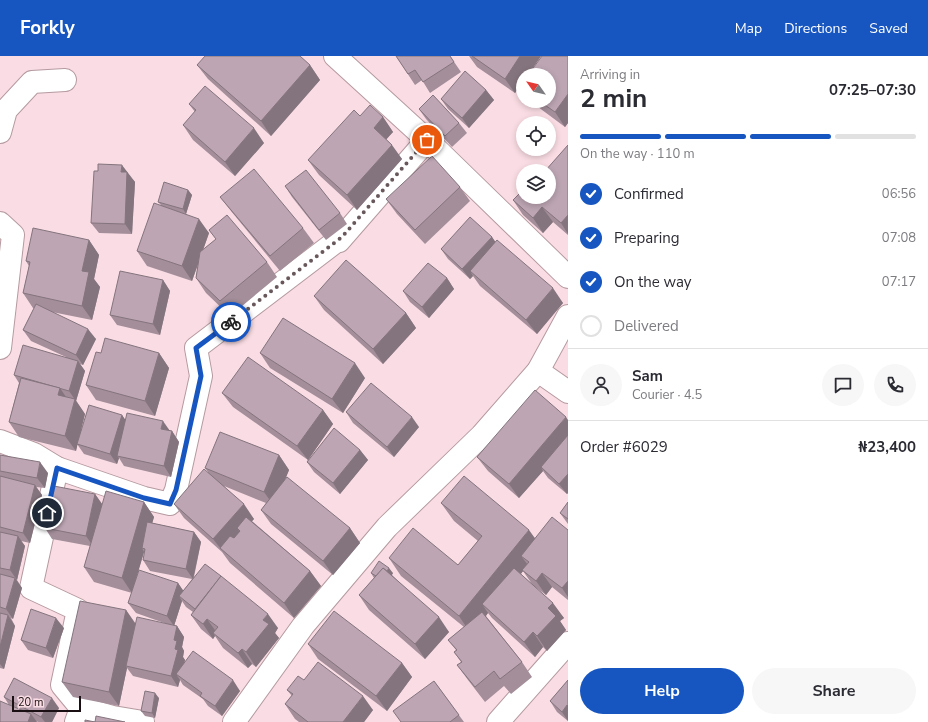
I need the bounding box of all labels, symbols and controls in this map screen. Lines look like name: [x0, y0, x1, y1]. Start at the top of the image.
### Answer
text: Forkly: [20, 15, 75, 41]
text: Map: [735, 19, 762, 38]
text: Directions: [784, 19, 847, 38]
text: Saved: [869, 19, 908, 38]
text: Arriving in: [580, 66, 640, 84]
north arrow: [516, 68, 556, 108]
map controls: [516, 68, 556, 204]
text: 07:25–07:30: [829, 80, 916, 100]
text: 2 min: [580, 81, 647, 116]
button: locate: [516, 116, 556, 156]
pin: [410, 123, 444, 157]
icon: bag: [416, 129, 438, 151]
text: On the way · 110 m: [580, 145, 695, 163]
button: layers: [516, 164, 556, 204]
icon: check: [580, 183, 602, 205]
text: Confirmed: [614, 184, 684, 204]
text: 06:56: [882, 185, 916, 203]
icon: check: [580, 227, 602, 249]
text: Preparing: [614, 228, 679, 248]
text: 07:08: [882, 229, 916, 247]
icon: check: [580, 271, 602, 293]
text: On the way: [614, 272, 692, 292]
text: 07:17: [882, 273, 916, 291]
courier: [211, 302, 251, 342]
icon: bike: [220, 311, 242, 333]
text: Delivered: [614, 316, 679, 336]
button: person: [580, 364, 622, 406]
button: chat: [822, 364, 864, 406]
button: phone: [874, 364, 916, 406]
text: Sam: [632, 366, 663, 386]
text: Courier · 4.5: [632, 386, 702, 404]
text: Order #6029: [580, 437, 668, 457]
text: ₦23,400: [858, 437, 916, 457]
pin: [30, 496, 64, 530]
icon: home: [36, 502, 58, 524]
button: Help: [580, 668, 744, 714]
button: Share: [752, 668, 916, 714]
scale bar: [12, 694, 81, 713]
text: 20 m: [18, 695, 43, 710]

